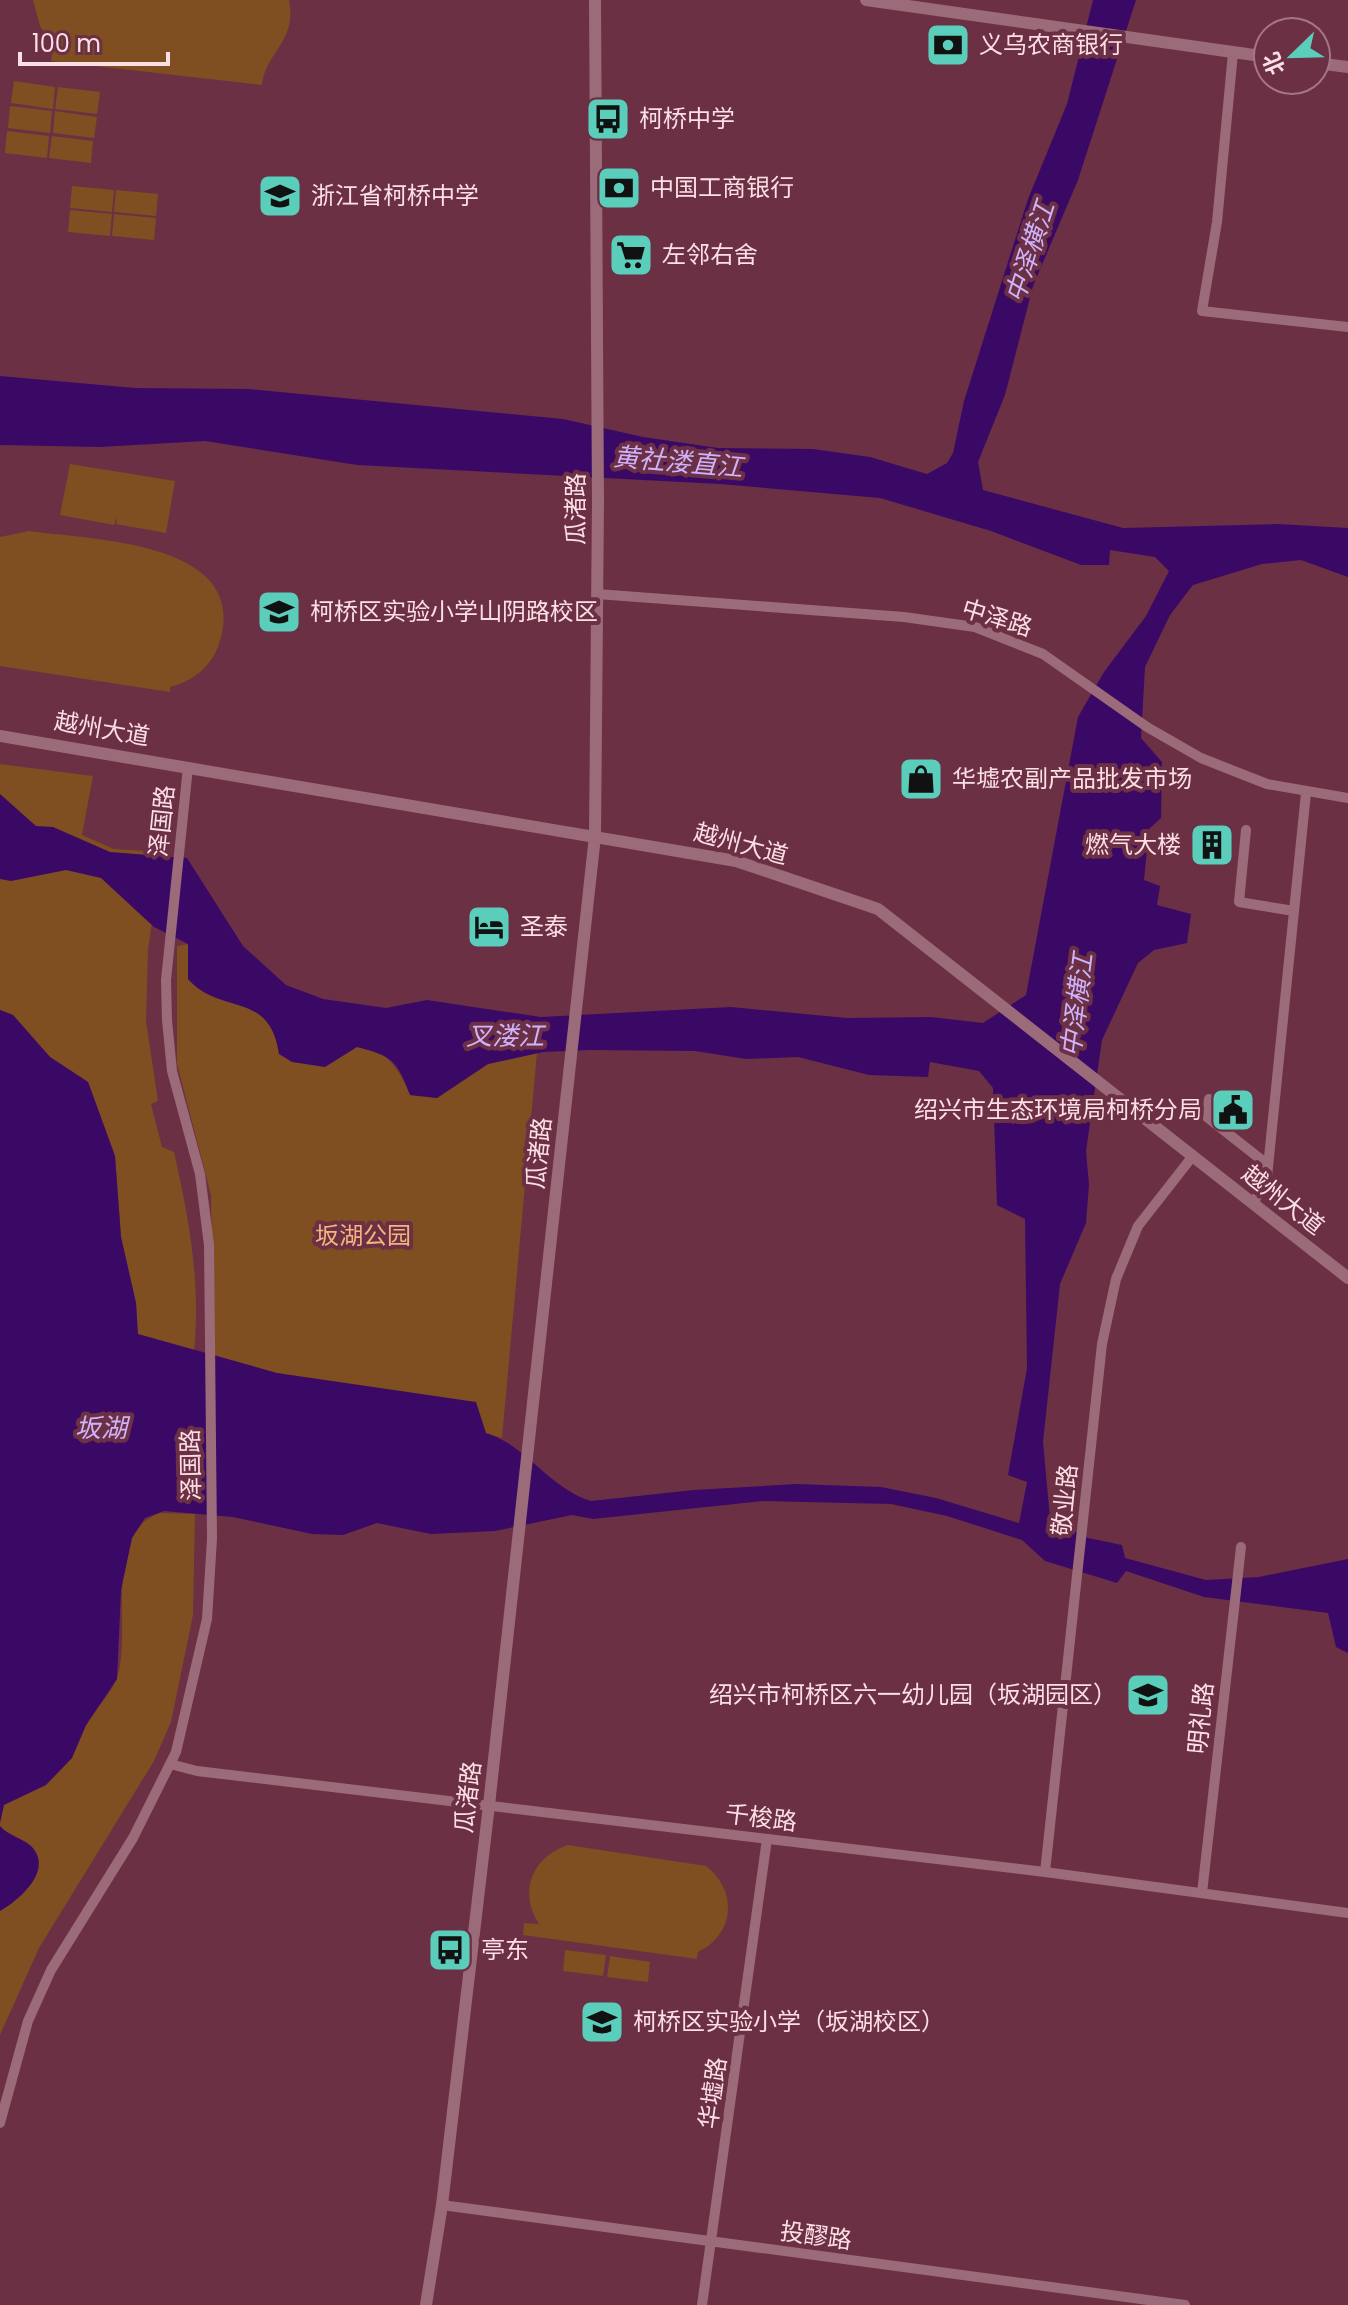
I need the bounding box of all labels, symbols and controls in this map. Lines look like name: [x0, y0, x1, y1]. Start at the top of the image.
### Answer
scale bar: [20, 16, 168, 66]
north arrow: [1252, 16, 1332, 96]
bank icon: 义乌农商银行: [924, 21, 972, 69]
text: 100 m: [32, 27, 101, 60]
place label: 义乌农商银行: [979, 28, 1123, 61]
text: 北: [1255, 47, 1293, 80]
bus stop icon: 柯桥中学: [584, 95, 632, 143]
place label: 柯桥中学: [639, 102, 735, 135]
bank icon: 中国工商银行: [595, 164, 643, 212]
place label: 中国工商银行: [650, 171, 794, 204]
school or university icon: 浙江省柯桥中学: [256, 172, 304, 220]
place label: 浙江省柯桥中学: [311, 179, 479, 212]
water label: 中泽横江: [997, 194, 1064, 307]
supermarket icon: 左邻右舍: [607, 231, 655, 279]
place label: 左邻右舍: [662, 238, 758, 271]
water label: 黄社溇直江: [612, 438, 747, 486]
street label: 瓜渚路: [559, 473, 592, 545]
school or university icon: 柯桥区实验小学山阴路校区: [255, 588, 303, 636]
street label: 中泽路: [958, 591, 1036, 644]
place label: 柯桥区实验小学山阴路校区: [310, 595, 598, 628]
street label: 越州大道: [52, 704, 152, 753]
shop icon: 华墟农副产品批发市场: [897, 755, 945, 803]
place label: 华墟农副产品批发市场: [952, 762, 1192, 795]
street label: 泽国路: [141, 783, 182, 858]
street label: 越州大道: [690, 815, 792, 872]
building icon: 燃气大楼: [1188, 821, 1236, 869]
place label: 燃气大楼: [1085, 828, 1181, 861]
hotel icon: 圣泰: [465, 903, 513, 951]
place label: 圣泰: [520, 910, 568, 943]
water label: 中泽横江: [1053, 948, 1102, 1059]
water label: 叉溇江: [466, 1018, 547, 1054]
public building icon: 绍兴市生态环境局柯桥分局: [1209, 1086, 1257, 1134]
place label: 绍兴市生态环境局柯桥分局: [914, 1093, 1202, 1126]
street label: 瓜渚路: [518, 1115, 559, 1190]
street label: 越州大道: [1235, 1157, 1331, 1242]
park label: 坂湖公园: [315, 1219, 411, 1252]
water label: 坂湖: [75, 1410, 131, 1446]
street label: 泽国路: [173, 1429, 208, 1501]
street label: 敬业路: [1044, 1462, 1085, 1537]
school or university icon: 绍兴市柯桥区六一幼儿园（坂湖园区）: [1124, 1671, 1172, 1719]
place label: 绍兴市柯桥区六一幼儿园（坂湖园区）: [709, 1678, 1117, 1711]
street label: 明礼路: [1180, 1680, 1221, 1755]
street label: 瓜渚路: [447, 1759, 488, 1835]
street label: 千梭路: [723, 1797, 799, 1838]
bus stop icon: 亭东: [426, 1926, 474, 1974]
place label: 亭东: [481, 1933, 529, 1966]
school or university icon: 柯桥区实验小学（坂湖校区）: [578, 1998, 626, 2046]
place label: 柯桥区实验小学（坂湖校区）: [633, 2005, 945, 2038]
street label: 华墟路: [691, 2055, 734, 2131]
street label: 投醪路: [778, 2214, 854, 2257]

